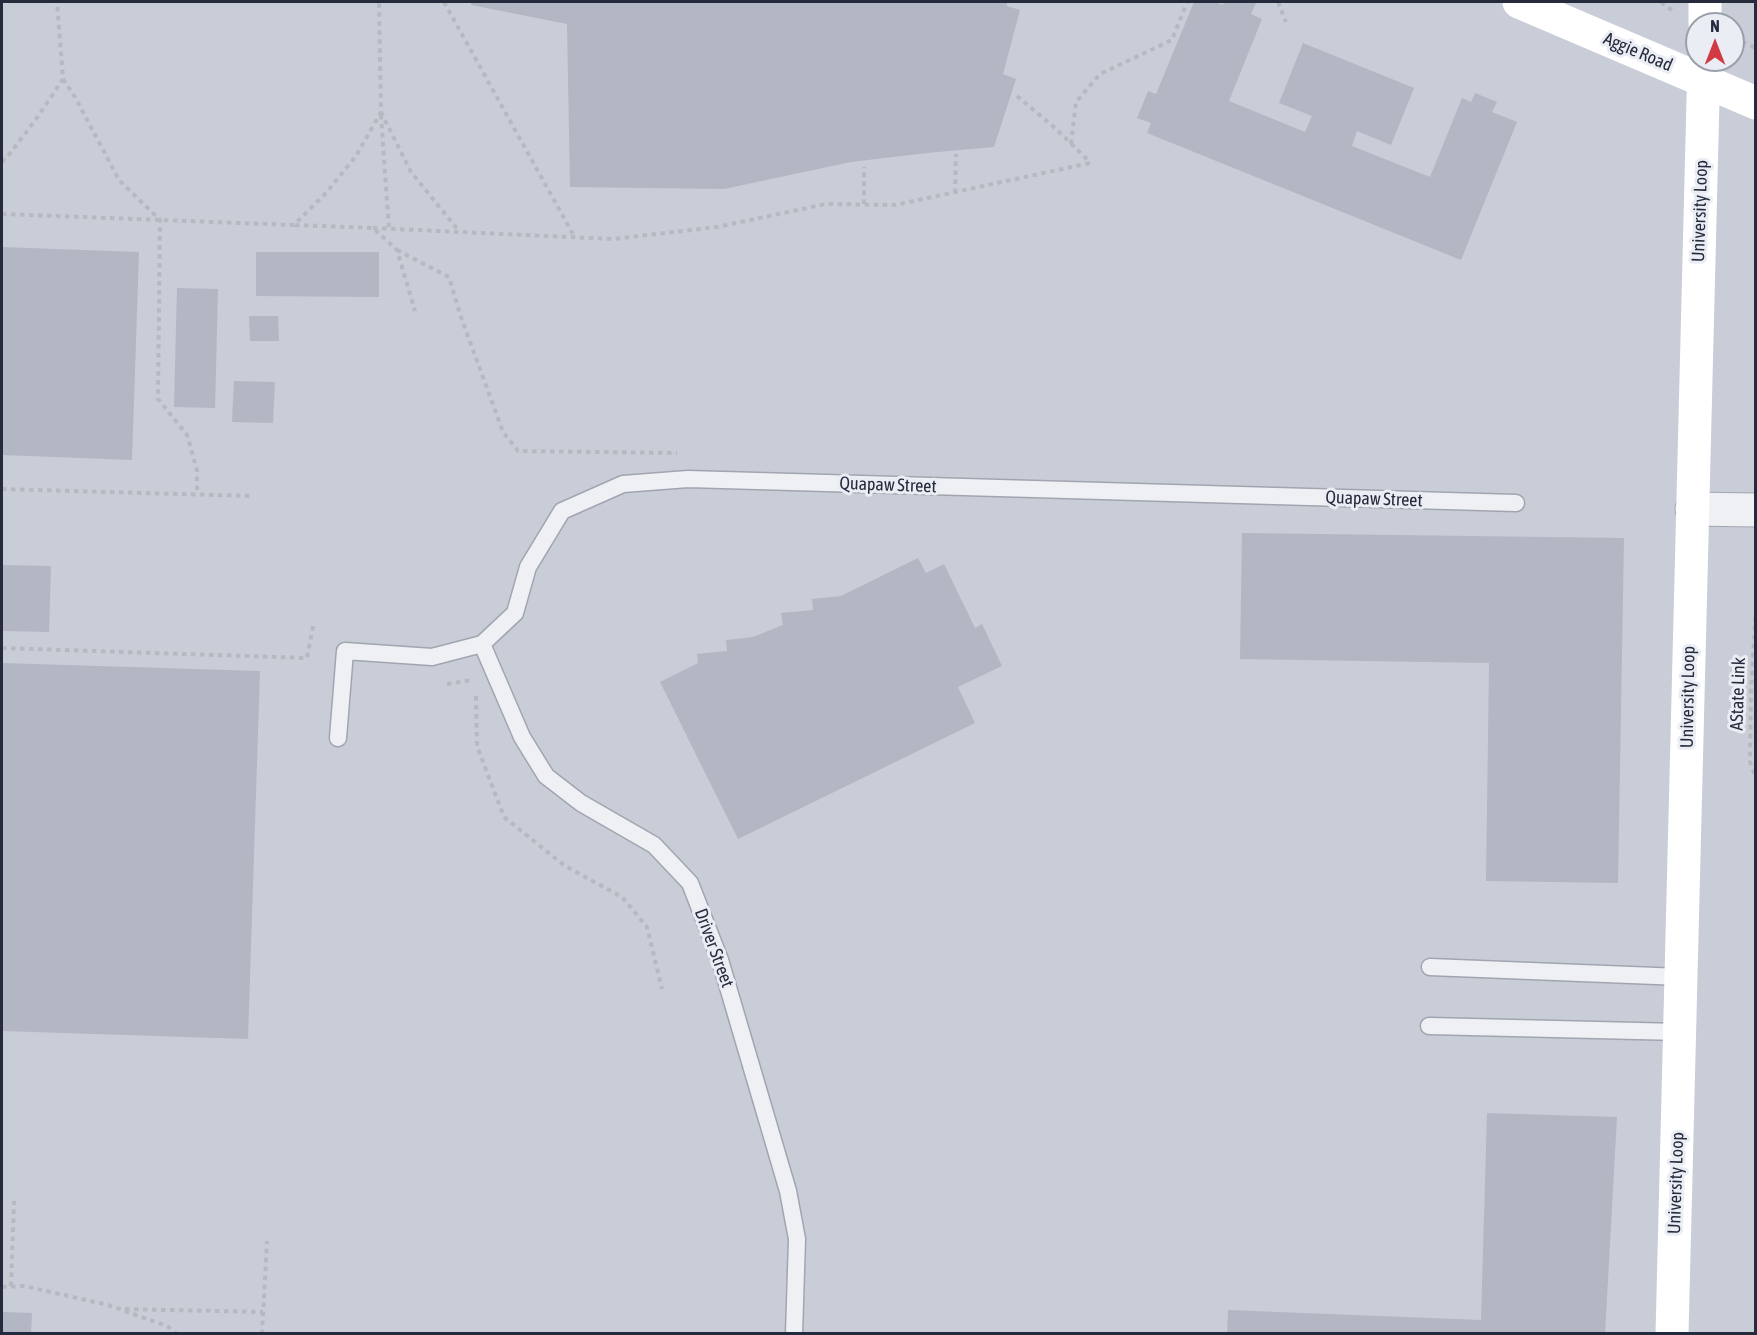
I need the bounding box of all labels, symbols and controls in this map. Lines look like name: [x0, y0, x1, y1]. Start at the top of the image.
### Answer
north arrow: [1685, 12, 1745, 72]
text: N: [1710, 17, 1720, 35]
street label: Aggie Road: [1600, 28, 1676, 76]
street label: University Loop: [1687, 160, 1713, 262]
street label: Quapaw Street: [839, 473, 937, 497]
street label: Quapaw Street: [1325, 487, 1423, 511]
street label: University Loop: [1676, 646, 1700, 748]
street label: AState Link: [1726, 657, 1750, 731]
street label: Driver Street: [690, 906, 738, 990]
street label: University Loop: [1663, 1132, 1689, 1234]

